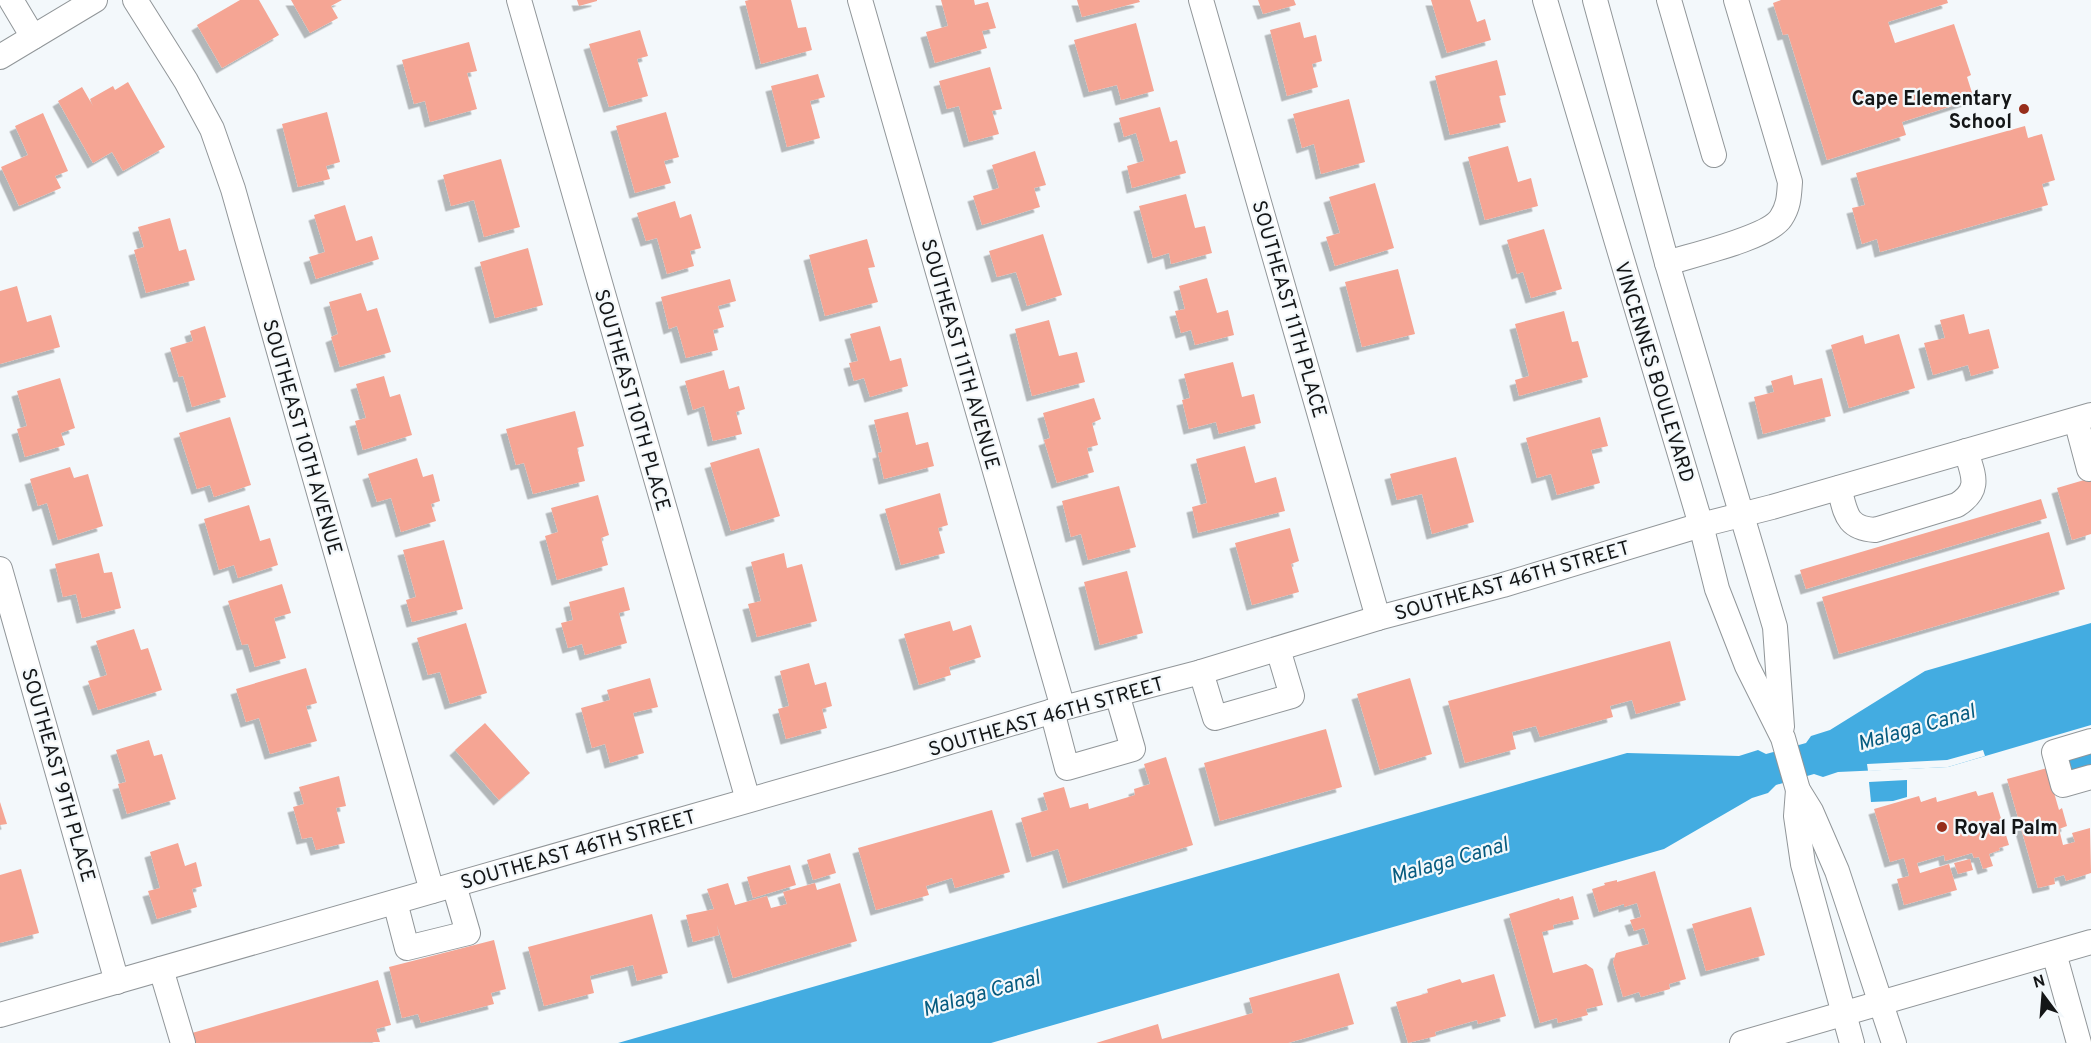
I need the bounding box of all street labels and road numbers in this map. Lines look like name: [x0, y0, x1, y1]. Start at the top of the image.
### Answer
street label: SOUTHEAST 11TH PLACE: [1245, 198, 1332, 421]
street label: SOUTHEAST 11TH AVENUE: [914, 236, 1004, 473]
street label: VINCENNES BOULEVARD: [1607, 259, 1699, 486]
street label: SOUTHEAST 10TH PLACE: [587, 286, 675, 515]
street label: SOUTHEAST 10TH AVENUE: [255, 317, 347, 558]
street label: SOUTHEAST 46TH STREET: [1392, 536, 1633, 628]
street label: SOUTHEAST 9TH PLACE: [14, 666, 100, 886]
street label: SOUTHEAST 46TH STREET: [926, 672, 1167, 764]
street label: SOUTHEAST 46TH STREET: [458, 805, 699, 897]

